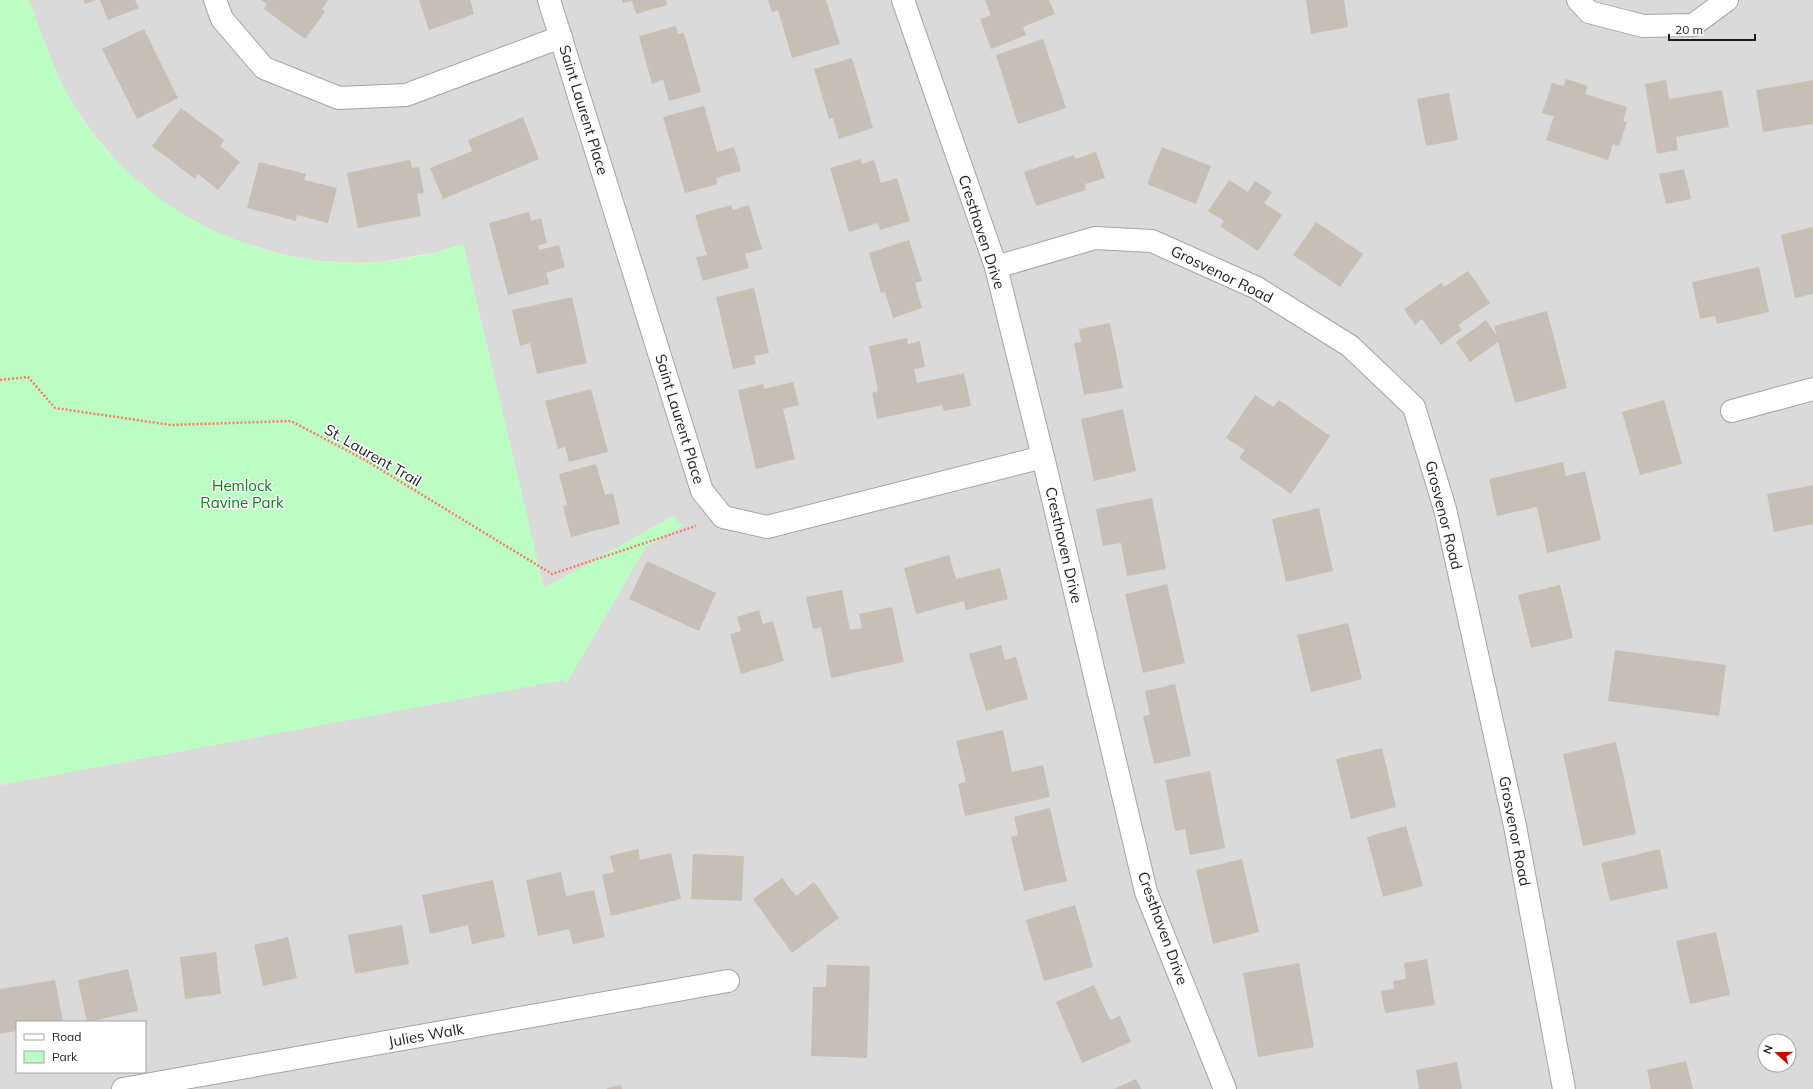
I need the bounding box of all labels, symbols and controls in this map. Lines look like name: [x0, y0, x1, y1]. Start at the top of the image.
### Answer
scale bar: [1669, 16, 1755, 42]
text: 20 m: [1675, 22, 1703, 37]
street label: Saint Laurent Place: [555, 43, 613, 177]
street label: Cresthaven Drive: [955, 172, 1009, 292]
street label: Grosvenor Road: [1168, 241, 1276, 307]
street label: Saint Laurent Place: [651, 352, 709, 486]
street label: St. Laurent Trail: [321, 420, 425, 490]
street label: Grosvenor Road: [1421, 459, 1467, 571]
park label: Hemlock Ravine Park: [200, 476, 284, 512]
street label: Cresthaven Drive: [1041, 485, 1087, 605]
street label: Grosvenor Road: [1495, 774, 1535, 888]
street label: Cresthaven Drive: [1134, 869, 1192, 987]
street label: Julies Walk: [387, 1019, 466, 1051]
legend: [16, 1021, 146, 1073]
text: Road: [52, 1029, 81, 1044]
north arrow: [1757, 1033, 1797, 1073]
text: N: [1760, 1043, 1776, 1056]
text: Park: [52, 1049, 78, 1064]

